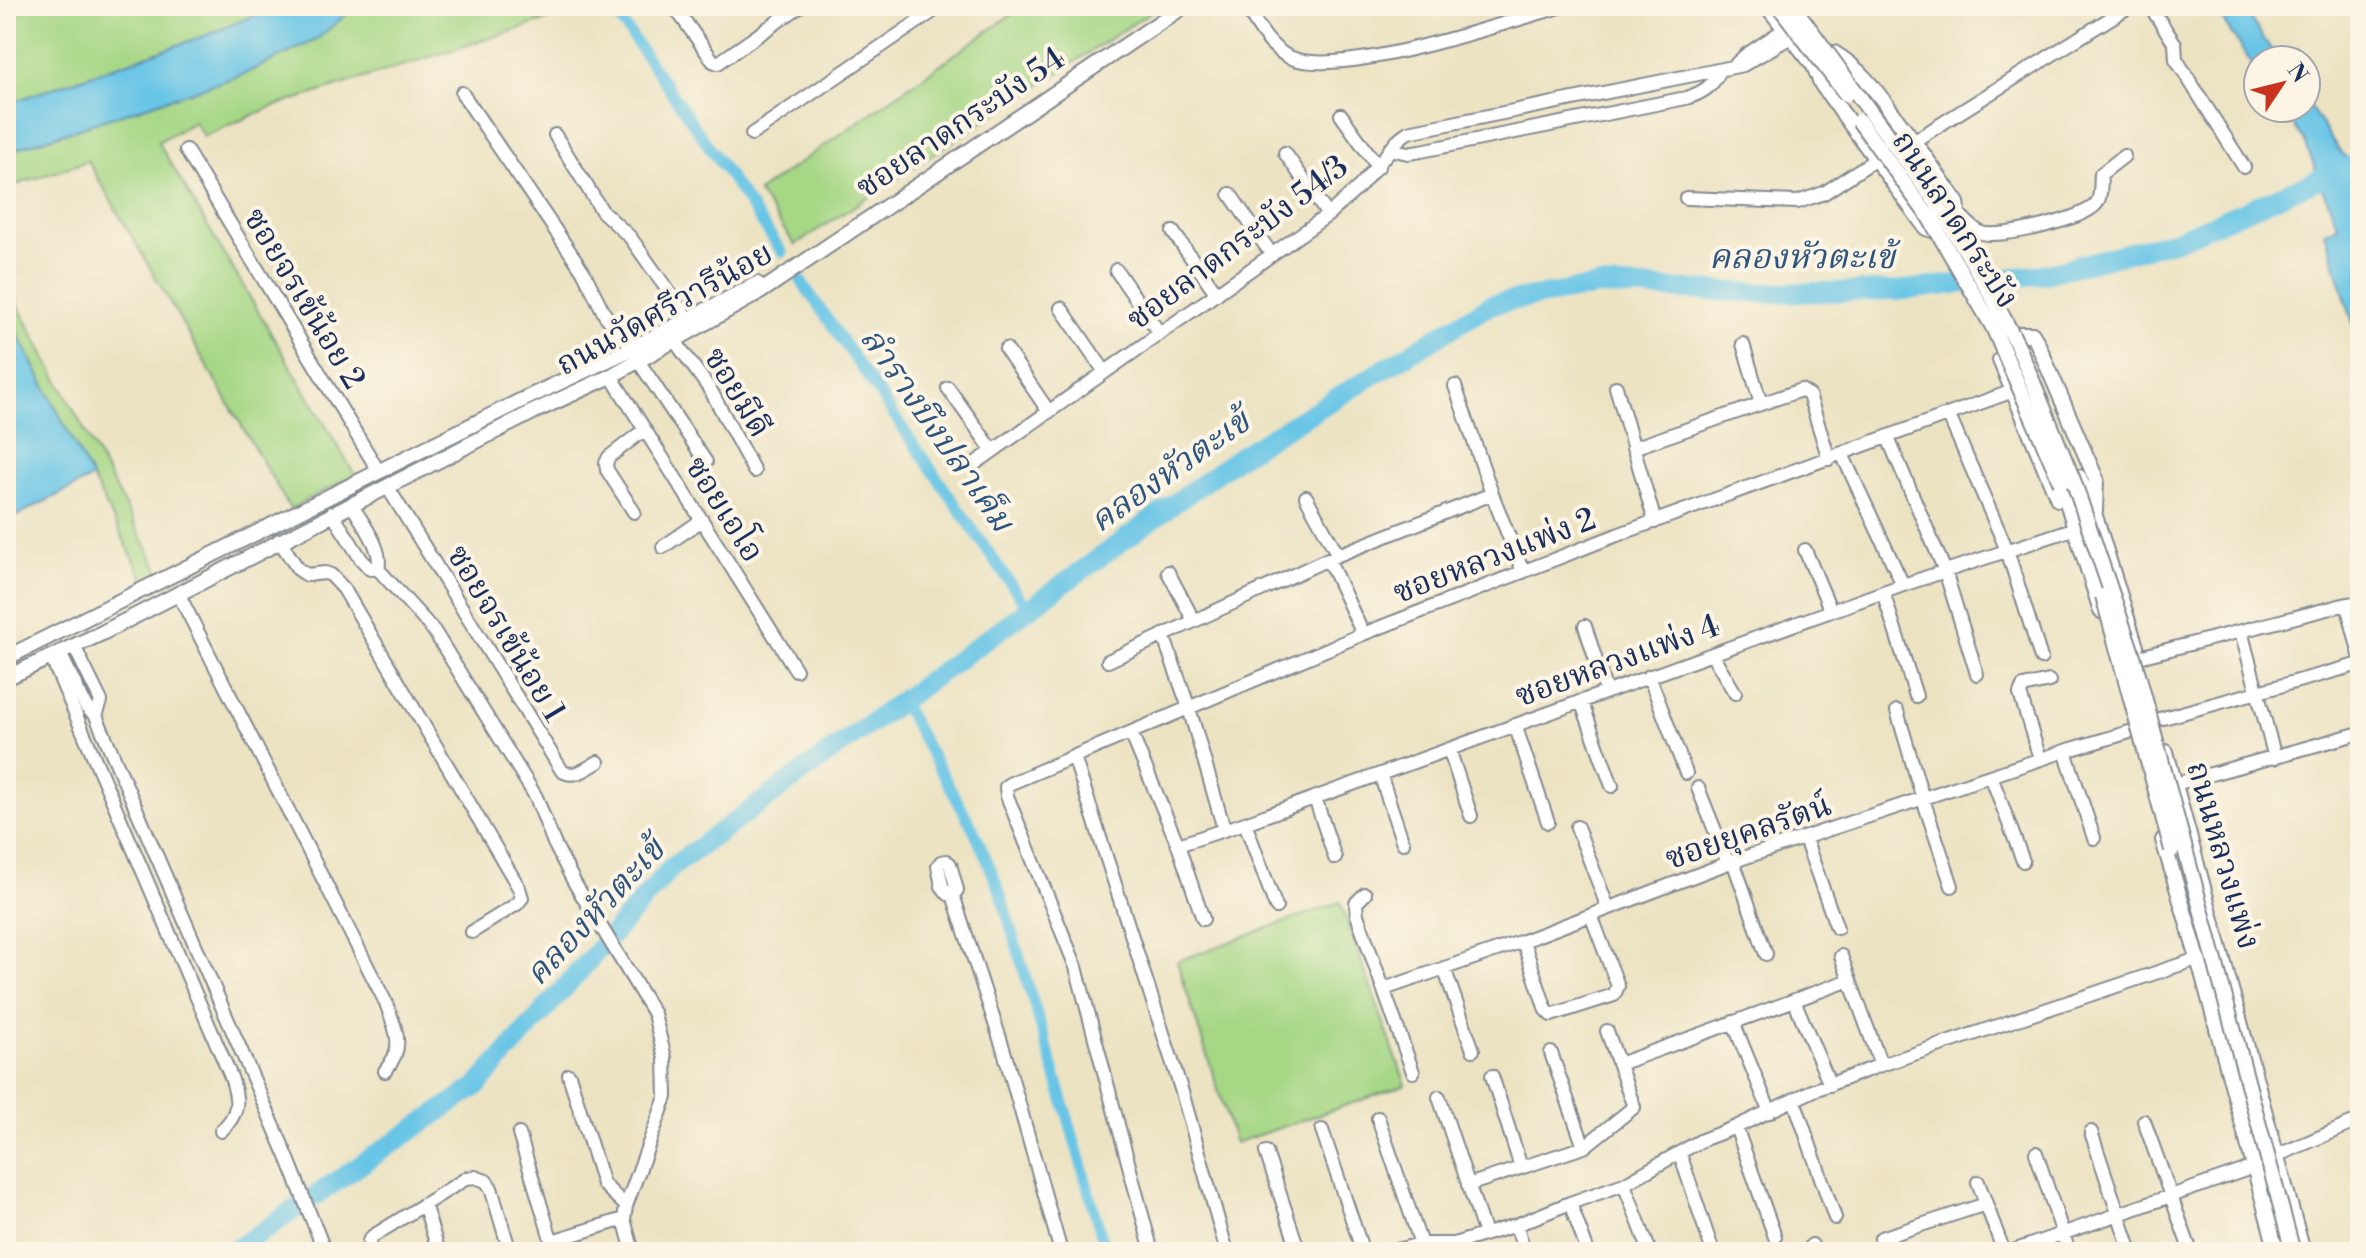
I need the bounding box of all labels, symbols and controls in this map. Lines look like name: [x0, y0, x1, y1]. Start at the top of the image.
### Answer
street label: ซอยลาดกระบัง 54: [849, 38, 1073, 207]
north arrow: [2242, 44, 2322, 124]
text: N: [2281, 59, 2314, 89]
street label: ถนนลาดกระบัง: [1883, 123, 2027, 316]
street label: ซอยลาดกระบัง 54/3: [1119, 146, 1356, 339]
street label: ซอยจรเข้น้อย 2: [234, 201, 374, 396]
street label: ถนนวัดศรีวารีน้อย: [549, 233, 780, 385]
water label: คลองหัวตะเข้: [1709, 237, 1901, 279]
water label: ลำรางบึงปลาเค็ม: [850, 320, 1023, 542]
street label: ซอยมีดี: [695, 340, 780, 445]
water label: คลองหัวตะเข้: [1082, 398, 1263, 542]
street label: ซอยเอโอ: [676, 448, 775, 570]
street label: ซอยหลวงแพ่ง 2: [1387, 499, 1601, 613]
street label: ซอยจรเข้น้อย 1: [438, 538, 575, 730]
street label: ซอยหลวงแพ่ง 4: [1510, 605, 1725, 716]
street label: ถนนหลวงแพ่ง: [2177, 757, 2269, 954]
street label: ซอยยุคลรัตน์: [1660, 785, 1837, 879]
water label: คลองหัวตะเข้: [517, 825, 678, 995]

